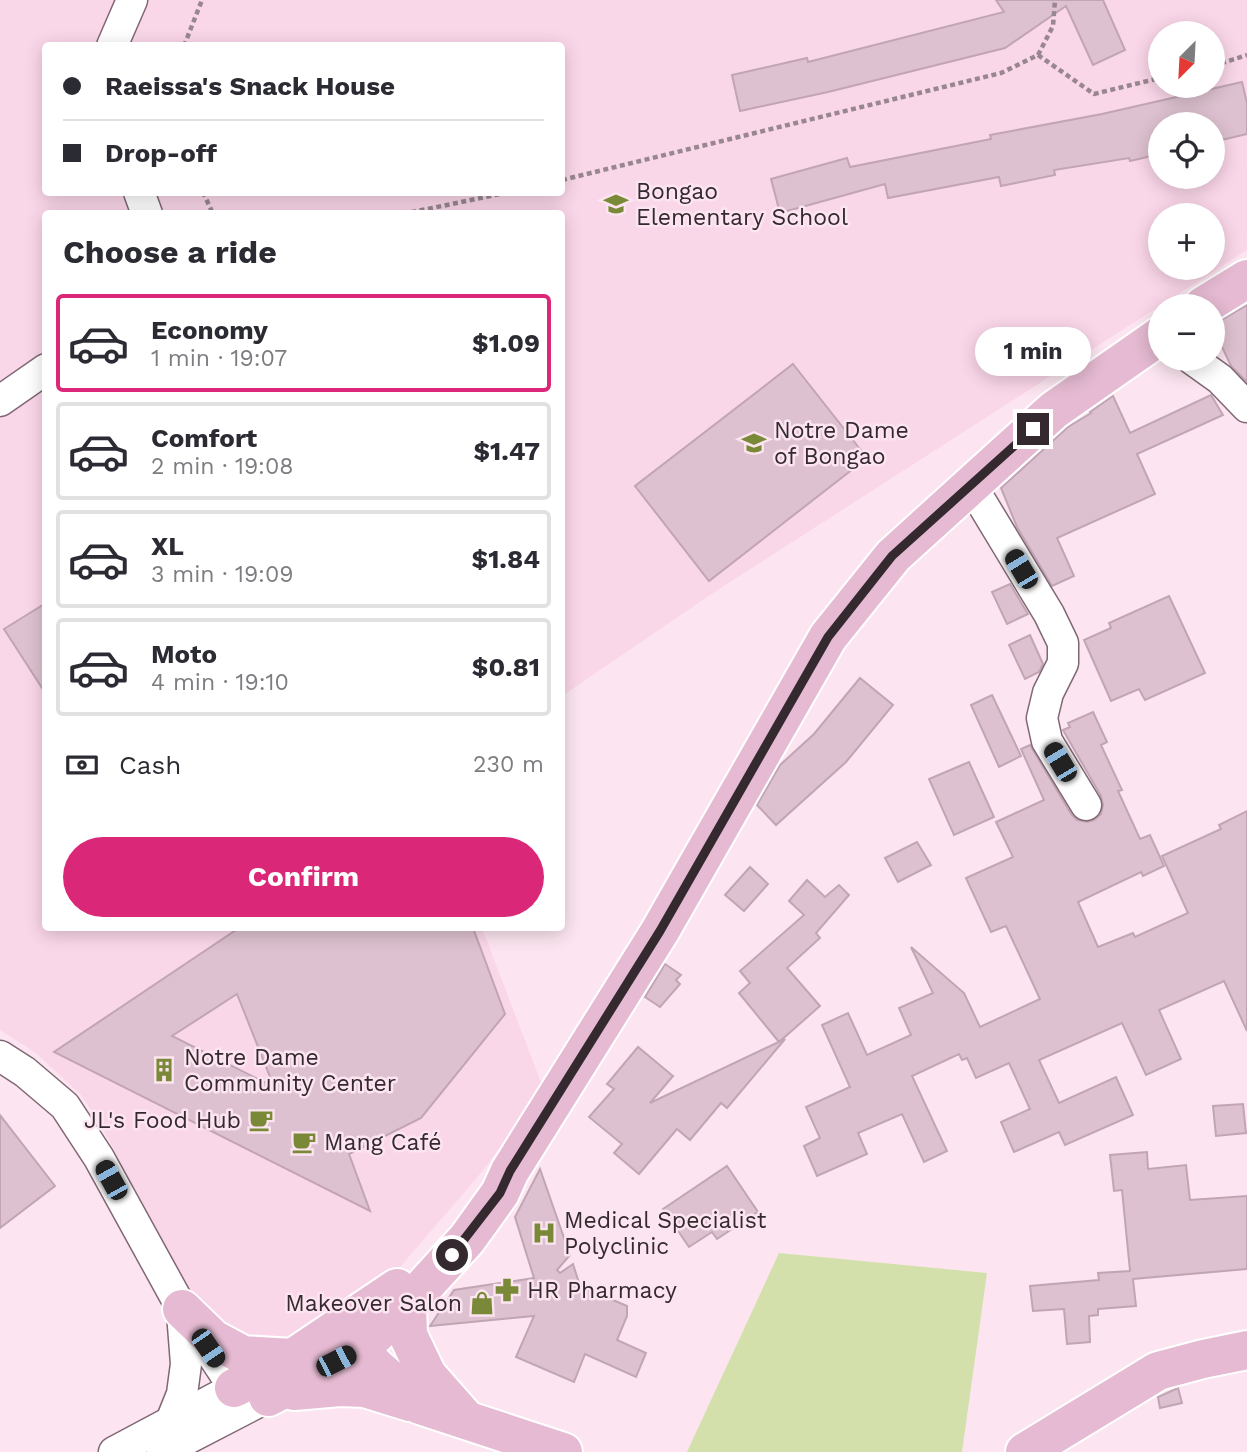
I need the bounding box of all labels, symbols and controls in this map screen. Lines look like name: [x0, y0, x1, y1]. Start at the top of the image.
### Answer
north arrow: [1148, 21, 1225, 98]
map controls: [1148, 21, 1225, 371]
text: Raeissa's Snack House: [105, 71, 395, 101]
button: locate: [1148, 112, 1225, 189]
text: Drop-off: [105, 138, 217, 168]
place label: Bongao Elementary School: [636, 178, 848, 231]
school or university icon: Bongao Elementary School: [602, 190, 630, 218]
button: +: [1148, 203, 1225, 280]
text: Choose a ride: [63, 233, 277, 271]
button: −: [1148, 294, 1225, 371]
icon: car: [67, 312, 130, 375]
text: Economy: [151, 315, 268, 345]
text: $1.09: [472, 328, 540, 358]
callout: 1 min: [975, 328, 1091, 376]
text: 1 min: [1003, 338, 1063, 365]
text: 1 min · 19:07: [151, 345, 287, 372]
route end: [1017, 413, 1049, 445]
place label: Notre Dame of Bongao: [774, 417, 909, 470]
icon: car: [67, 420, 130, 483]
text: Comfort: [151, 423, 257, 453]
school or university icon: Notre Dame of Bongao: [740, 429, 768, 457]
text: $1.47: [473, 436, 540, 466]
text: 2 min · 19:08: [151, 453, 293, 480]
icon: car: [67, 528, 130, 591]
text: XL: [151, 531, 184, 561]
text: $1.84: [471, 544, 540, 574]
car: [1002, 546, 1041, 592]
text: 3 min · 19:09: [151, 561, 293, 588]
icon: car: [67, 636, 130, 699]
text: Moto: [151, 639, 217, 669]
text: $0.81: [472, 652, 540, 682]
text: 4 min · 19:10: [151, 669, 289, 696]
car: [1041, 739, 1080, 785]
icon: cash: [63, 746, 101, 784]
text: Cash: [119, 750, 181, 780]
text: 230 m: [473, 751, 544, 778]
button: Confirm: [63, 837, 544, 917]
place label: Notre Dame Community Center: [184, 1044, 396, 1097]
building icon: Notre Dame Community Center: [150, 1056, 178, 1084]
cafe icon: JL's Food Hub: [247, 1106, 275, 1134]
place label: JL's Food Hub: [84, 1107, 241, 1134]
cafe icon: Mang Café: [290, 1128, 318, 1156]
place label: Mang Café: [324, 1129, 442, 1156]
car: [92, 1157, 131, 1203]
place label: Medical Specialist Polyclinic: [564, 1207, 767, 1260]
hospital icon: Medical Specialist Polyclinic: [530, 1219, 558, 1247]
route start: [436, 1239, 468, 1271]
pharmacy icon: HR Pharmacy: [493, 1276, 521, 1304]
place label: HR Pharmacy: [527, 1277, 677, 1304]
shop icon: Makeover Salon: [468, 1289, 496, 1317]
place label: Makeover Salon: [285, 1290, 462, 1317]
car: [188, 1325, 229, 1371]
car: [313, 1342, 360, 1380]

